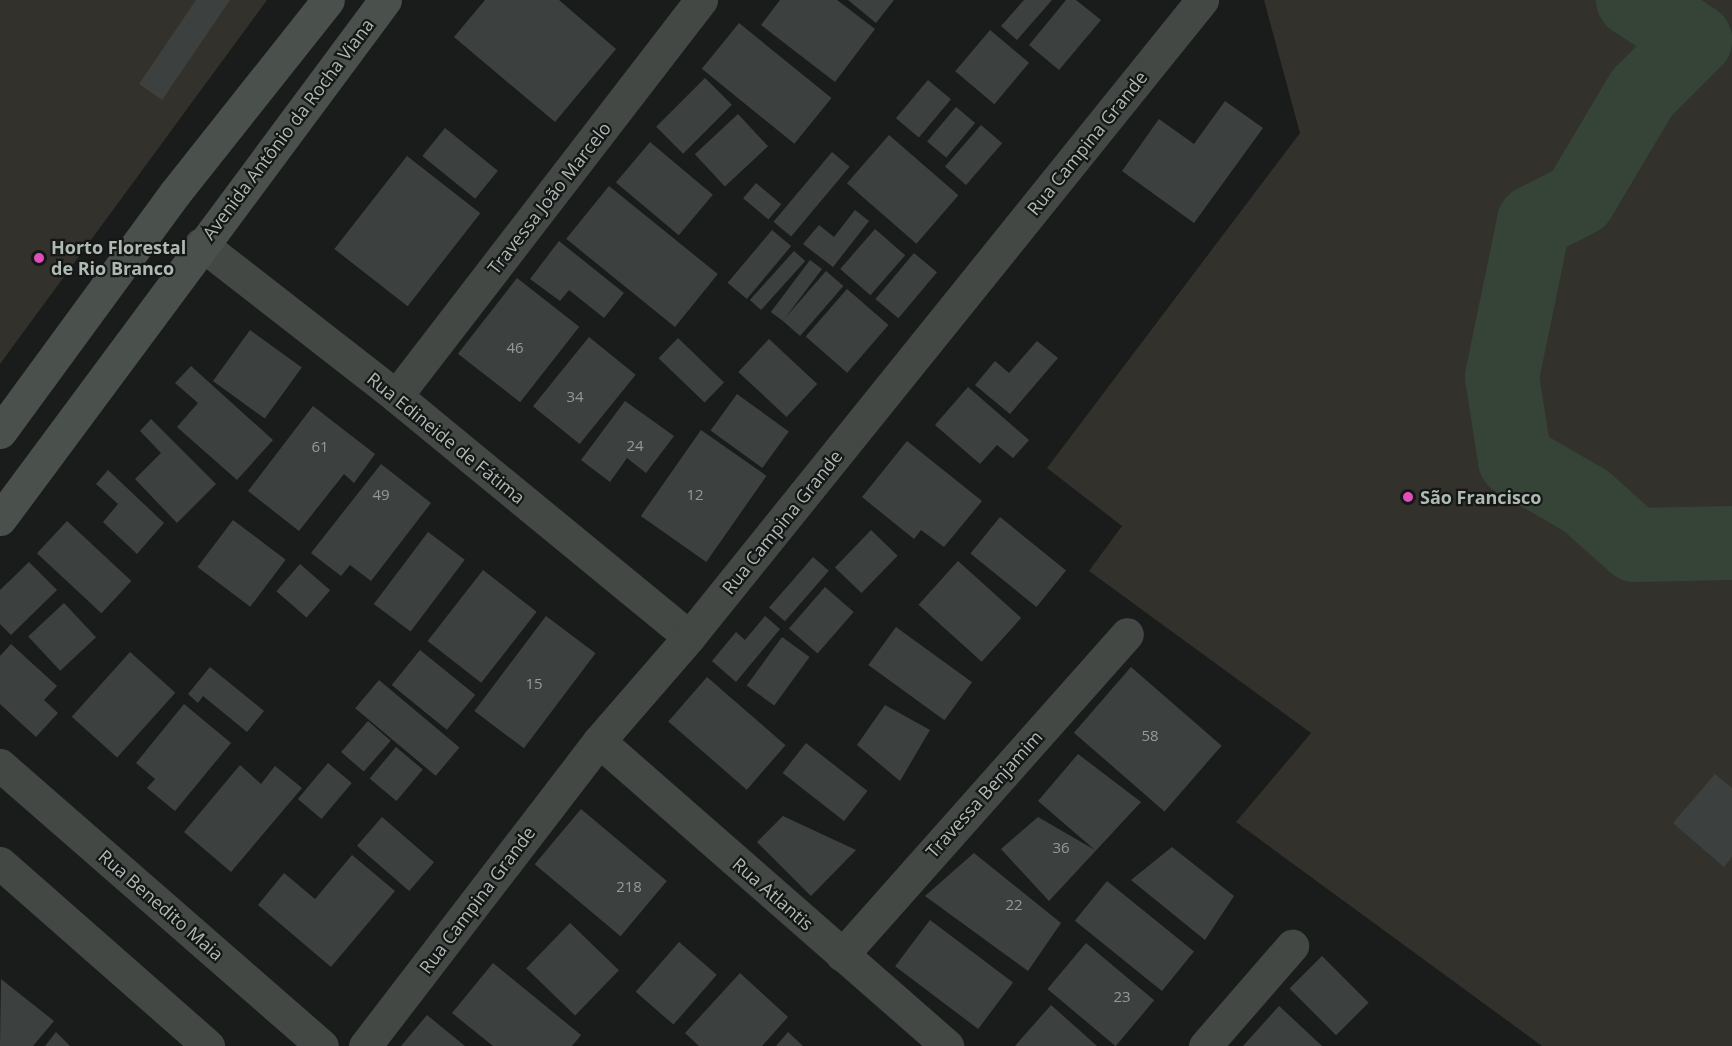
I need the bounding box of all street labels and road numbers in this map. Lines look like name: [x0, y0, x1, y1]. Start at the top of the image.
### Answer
street label: Avenida Antônio da Rocha Viana: [198, 14, 378, 244]
street label: Rua Campina Grande: [1022, 67, 1152, 219]
street label: Travessa João Marcelo: [483, 118, 615, 278]
street label: Rua Edineide de Fátima: [363, 368, 529, 508]
street label: Rua Campina Grande: [717, 446, 847, 598]
street label: Travessa Benjamim: [921, 726, 1047, 862]
street label: Rua Campina Grande: [415, 822, 539, 978]
street label: Rua Benedito Maia: [94, 845, 228, 965]
street label: Rua Atlantis: [728, 853, 818, 935]

